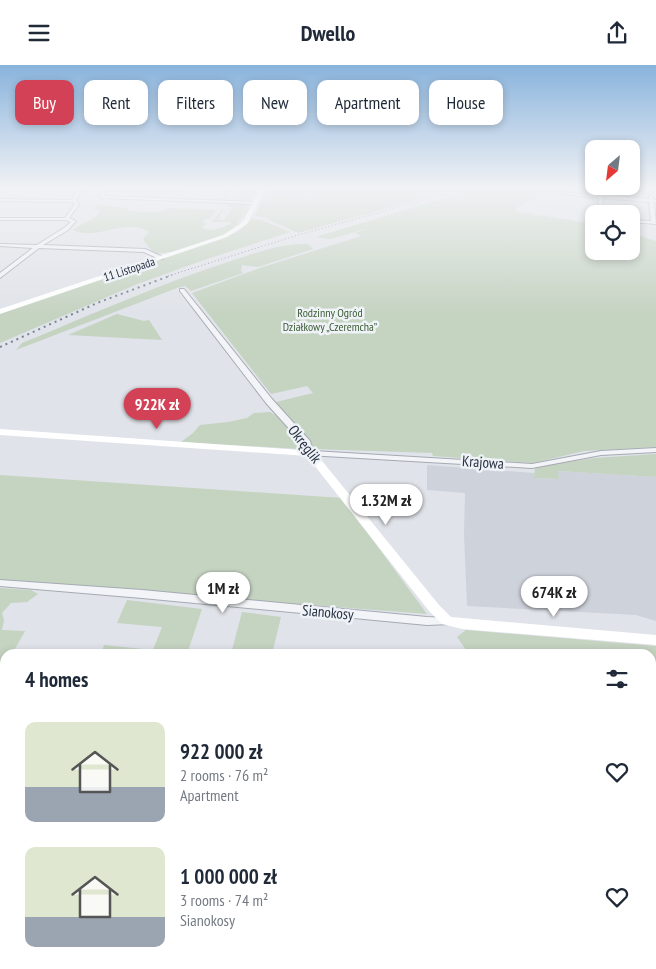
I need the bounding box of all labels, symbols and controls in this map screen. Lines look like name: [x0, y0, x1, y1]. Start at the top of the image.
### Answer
icon: menu: [25, 19, 53, 47]
text: Dwello: [301, 19, 355, 47]
icon: share: [603, 19, 631, 47]
chip: Buy: [15, 80, 74, 125]
chip: Rent: [84, 80, 148, 125]
chip: Filters: [158, 80, 233, 125]
chip: New: [243, 80, 307, 125]
chip: Apartment: [317, 80, 419, 125]
chip: House: [429, 80, 503, 125]
north arrow: [585, 140, 640, 195]
map controls: [585, 140, 640, 260]
button: locate: [585, 205, 640, 260]
street label: 11 Listopada: [101, 254, 157, 284]
park label: Rodzinny Ogród Działkowy „Czeremcha”: [283, 305, 378, 334]
pin: 922K zł: [111, 387, 203, 430]
text: 922K zł: [135, 394, 179, 414]
street label: Okręglik: [284, 421, 326, 467]
street label: Krajowa: [462, 451, 504, 473]
pin: 1.32M zł: [334, 483, 438, 526]
text: 1.32M zł: [361, 490, 411, 510]
pin: 1M zł: [188, 571, 258, 614]
pin: 674K zł: [508, 575, 600, 618]
text: 1M zł: [207, 578, 239, 598]
text: 674K zł: [532, 582, 576, 602]
street label: Sianokosy: [301, 600, 355, 624]
icon: filters: [603, 665, 631, 693]
text: 4 homes: [25, 666, 88, 693]
text: 922 000 zł: [180, 738, 262, 765]
icon: home: [65, 742, 125, 802]
icon: heart: [603, 758, 631, 786]
text: 2 rooms · 76 m²: [180, 765, 268, 785]
text: Apartment: [180, 785, 239, 805]
text: 1 000 000 zł: [180, 863, 277, 890]
icon: home: [65, 867, 125, 927]
icon: heart: [603, 883, 631, 911]
text: 3 rooms · 74 m²: [180, 890, 268, 910]
text: Sianokosy: [180, 910, 235, 930]

